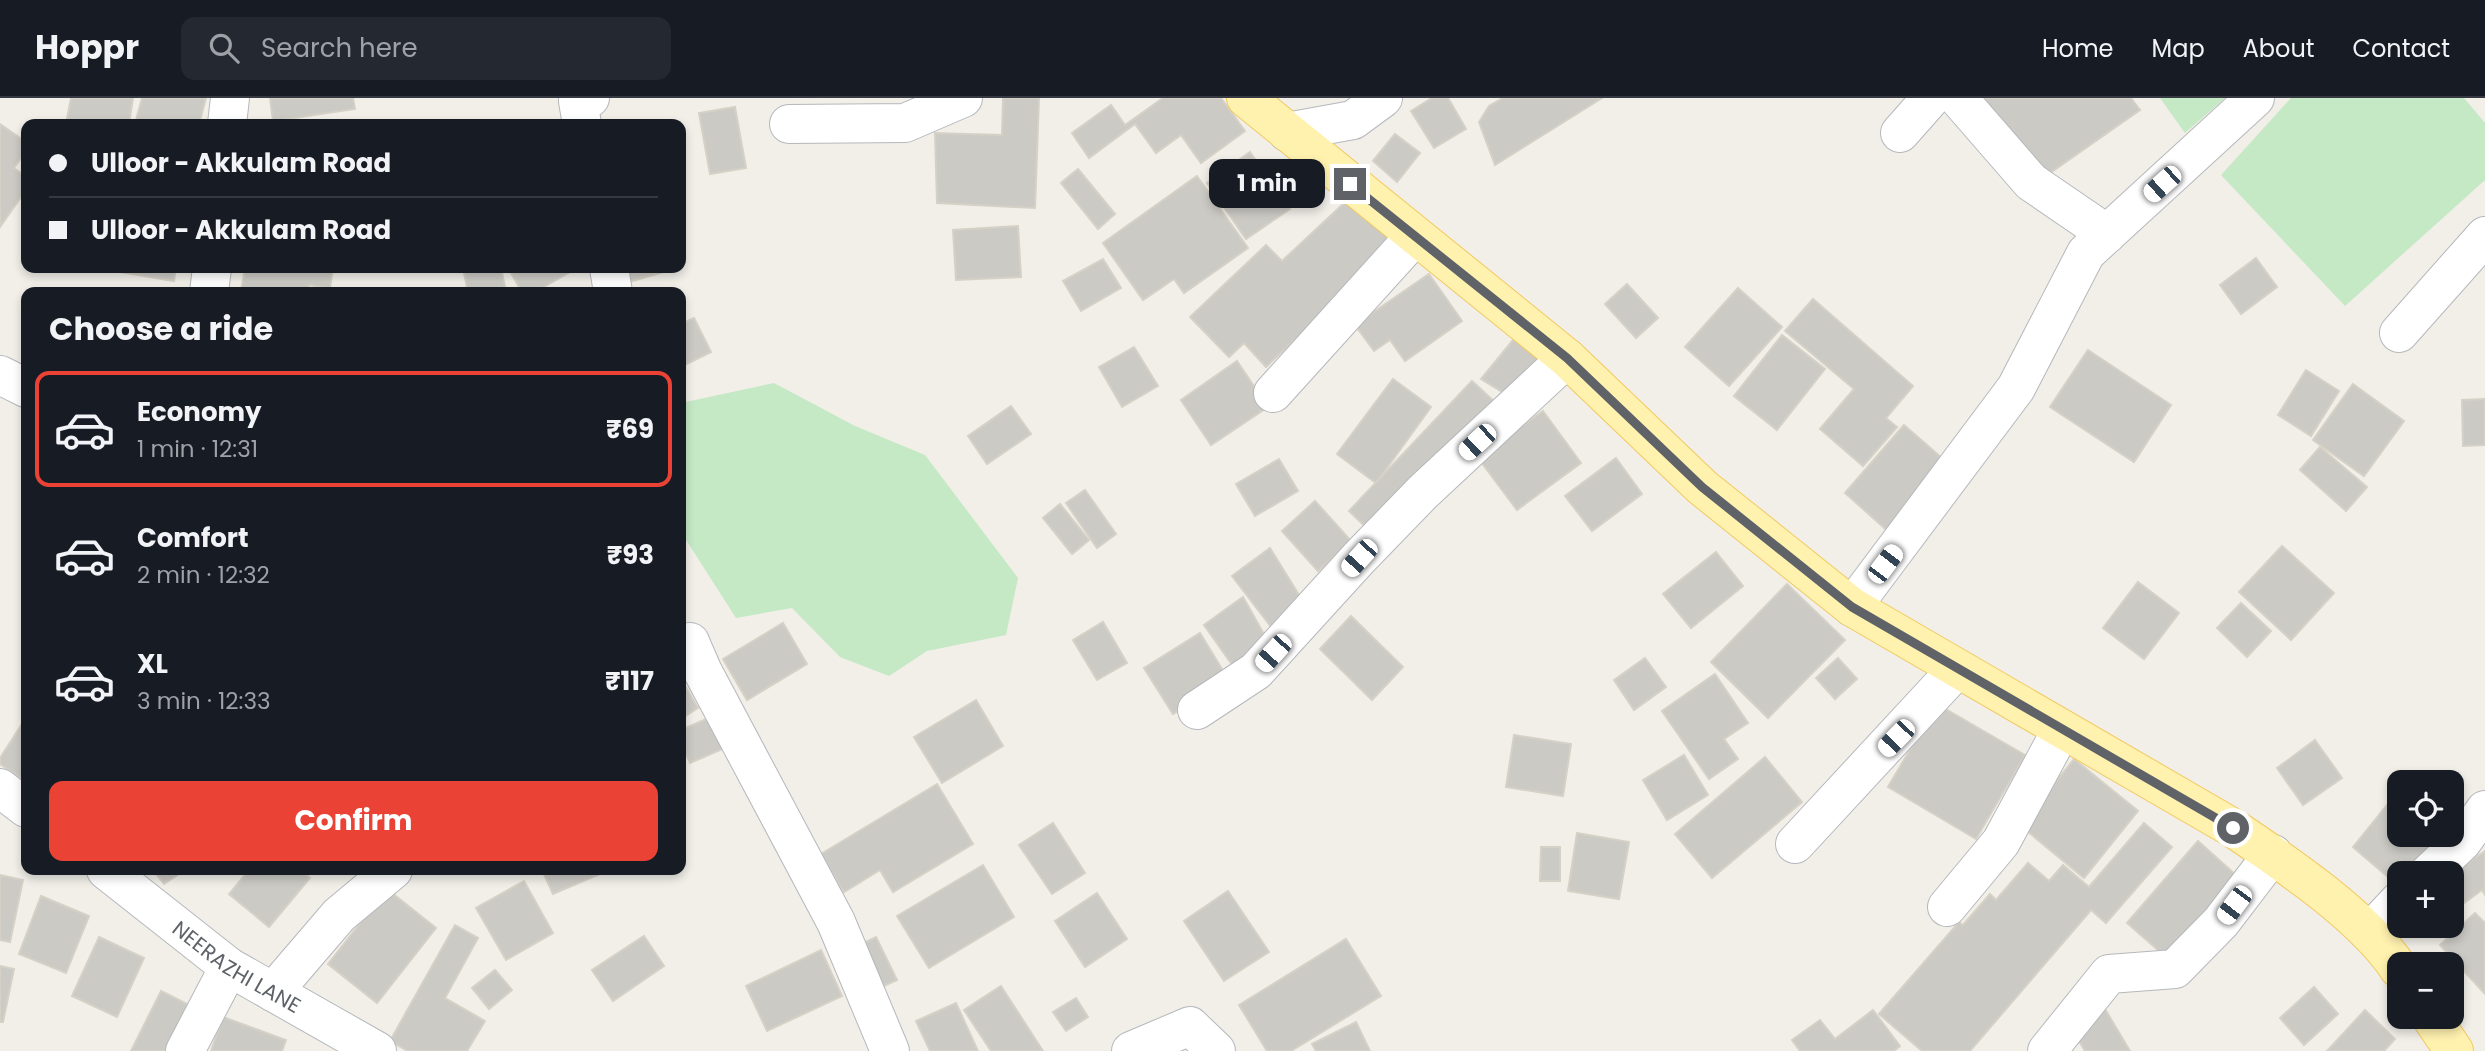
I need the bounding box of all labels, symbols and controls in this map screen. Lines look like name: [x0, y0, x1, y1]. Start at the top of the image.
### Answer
search box: [181, 17, 671, 80]
text: Hoppr: [35, 24, 139, 71]
icon: search: [205, 29, 243, 67]
text: Search here: [261, 30, 418, 66]
text: Home: [2042, 32, 2114, 65]
text: Map: [2152, 32, 2205, 65]
text: About: [2243, 32, 2314, 65]
text: Contact: [2352, 32, 2450, 65]
text: Ulloor - Akkulam Road: [91, 145, 391, 181]
callout: 1 min: [1210, 160, 1326, 208]
car: [2140, 162, 2185, 206]
text: 1 min: [1237, 167, 1297, 199]
route end: [1334, 168, 1366, 200]
text: Ulloor - Akkulam Road: [91, 212, 391, 248]
text: Choose a ride: [49, 306, 273, 351]
text: Economy: [137, 394, 261, 430]
icon: car: [53, 398, 116, 461]
text: ₹69: [606, 411, 654, 447]
car: [1455, 420, 1500, 464]
text: 1 min · 12:31: [137, 433, 258, 465]
text: Comfort: [137, 520, 249, 556]
icon: car: [53, 524, 116, 587]
car: [1338, 535, 1381, 581]
text: ₹93: [607, 537, 654, 573]
car: [1864, 541, 1907, 587]
text: 2 min · 12:32: [137, 559, 270, 591]
car: [1252, 630, 1295, 676]
text: XL: [137, 646, 168, 682]
icon: car: [53, 650, 116, 713]
text: ₹117: [605, 663, 654, 699]
text: 3 min · 12:33: [137, 685, 271, 717]
car: [1874, 716, 1919, 760]
map controls: [2387, 770, 2464, 1029]
button: locate: [2387, 770, 2464, 847]
button: Confirm: [49, 781, 658, 861]
route start: [2217, 812, 2249, 844]
button: +: [2387, 861, 2464, 938]
car: [2213, 882, 2256, 928]
street label: NEERAZHI LANE: [167, 913, 306, 1019]
button: −: [2387, 952, 2464, 1029]

